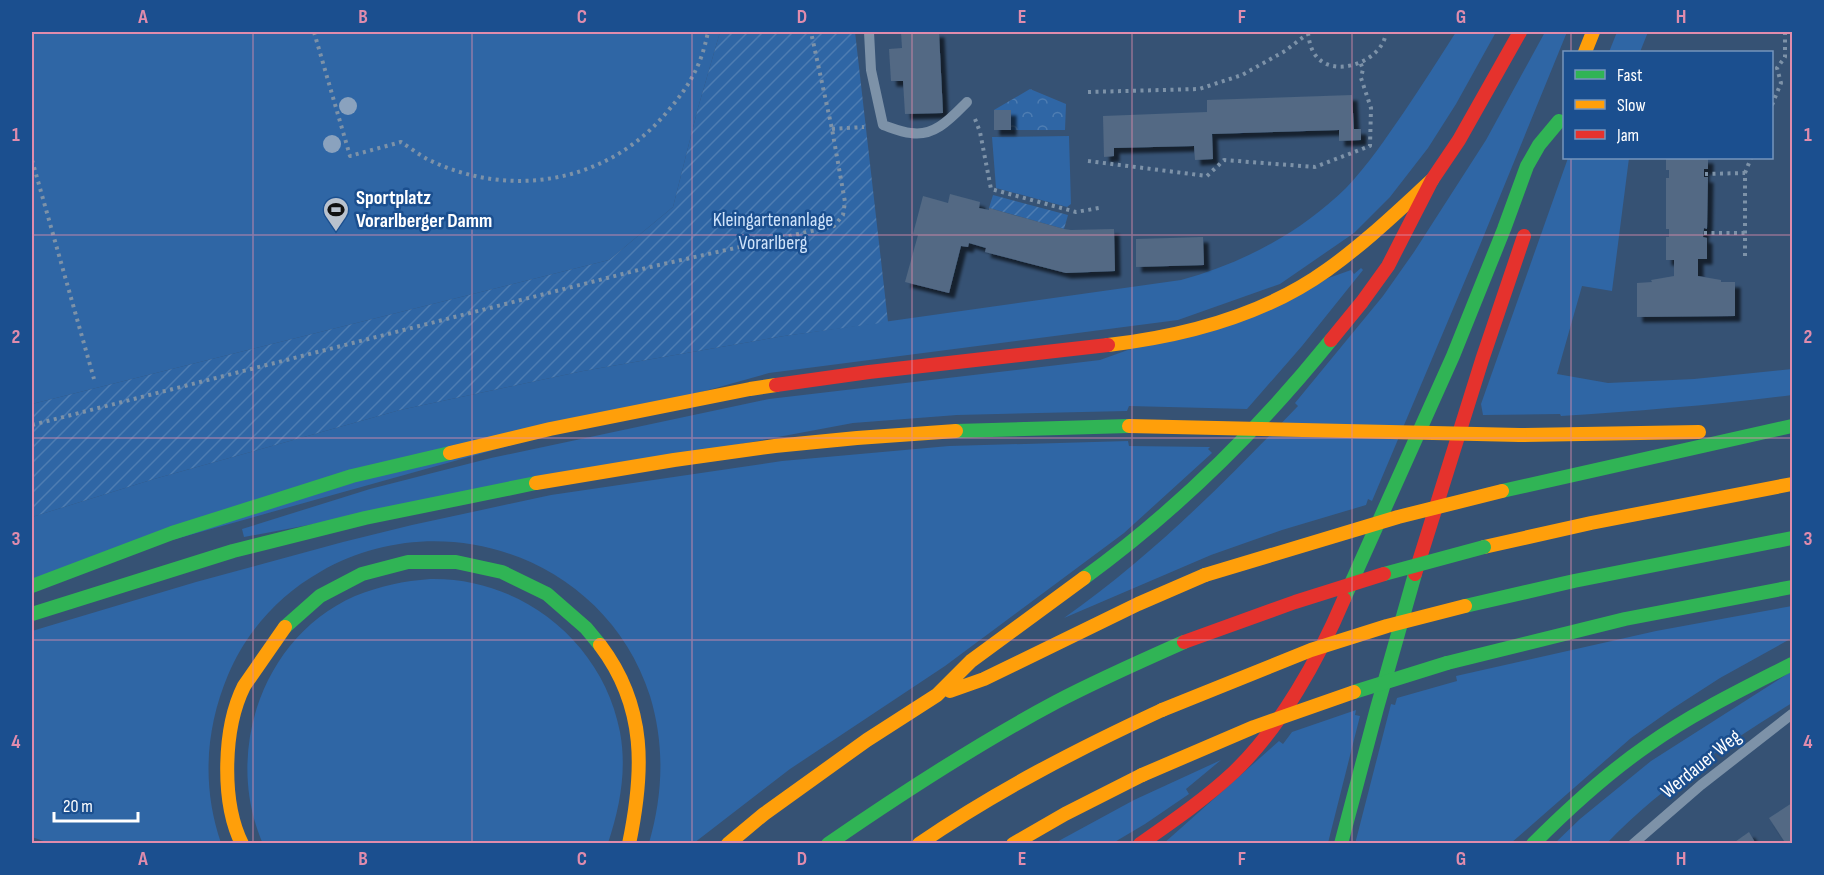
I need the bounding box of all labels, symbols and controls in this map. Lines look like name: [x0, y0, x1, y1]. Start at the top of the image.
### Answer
text: A: [137, 5, 148, 29]
text: B: [358, 5, 368, 29]
text: C: [577, 5, 587, 29]
text: D: [797, 5, 807, 29]
text: E: [1018, 5, 1026, 29]
text: F: [1238, 5, 1246, 29]
text: G: [1456, 5, 1466, 29]
text: H: [1676, 5, 1686, 29]
legend: [1563, 51, 1773, 159]
text: Fast: [1617, 65, 1643, 86]
text: Slow: [1617, 95, 1646, 116]
text: 1: [12, 123, 20, 147]
text: 1: [1804, 123, 1812, 147]
text: Jam: [1616, 125, 1639, 146]
place label: Sportplatz Vorarlberger Damm: [356, 186, 492, 233]
sports icon: Sportplatz Vorarlberger Damm: [321, 195, 351, 233]
park label: Kleingartenanlage Vorarlberg: [713, 208, 833, 255]
text: 2: [12, 325, 20, 349]
text: 2: [1804, 325, 1812, 349]
text: 3: [12, 527, 21, 551]
text: 3: [1804, 527, 1813, 551]
street label: Werdauer Weg: [1656, 724, 1746, 804]
text: 4: [11, 730, 21, 754]
text: 4: [1803, 730, 1813, 754]
scale bar: [54, 785, 138, 823]
text: 20 m: [63, 796, 93, 817]
text: A: [137, 847, 148, 871]
text: B: [358, 847, 368, 871]
text: C: [577, 847, 587, 871]
text: D: [797, 847, 807, 871]
text: E: [1018, 847, 1026, 871]
text: F: [1238, 847, 1246, 871]
text: G: [1456, 847, 1466, 871]
text: H: [1676, 847, 1686, 871]

